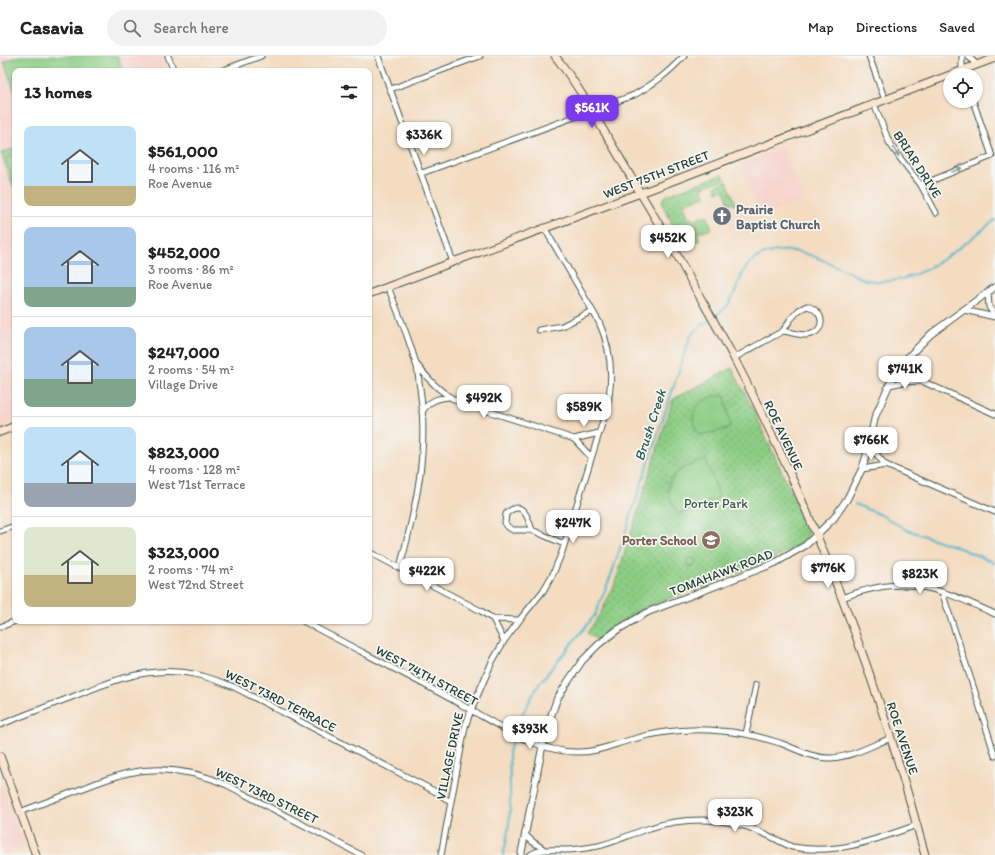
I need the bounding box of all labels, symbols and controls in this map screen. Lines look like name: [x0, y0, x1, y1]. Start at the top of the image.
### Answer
search box: [107, 10, 387, 46]
text: Casavia: [20, 16, 83, 39]
icon: search: [121, 17, 143, 39]
text: Search here: [153, 19, 229, 37]
text: Map: [808, 19, 834, 36]
text: Directions: [856, 19, 917, 36]
text: Saved: [939, 19, 975, 36]
map controls: [943, 68, 983, 108]
button: locate: [943, 68, 983, 108]
icon: filters: [338, 81, 360, 103]
text: 13 homes: [24, 82, 92, 102]
pin: $561K: [564, 95, 620, 129]
text: $561K: [575, 100, 609, 115]
pin: $336K: [396, 122, 452, 156]
text: $336K: [406, 127, 442, 142]
street label: BRIAR DRIVE: [890, 128, 945, 201]
text: $561,000: [148, 141, 218, 161]
icon: home: [56, 142, 104, 190]
street label: WEST 75TH STREET: [601, 147, 712, 202]
one-way arrow: [892, 147, 900, 157]
text: 4 rooms · 116 m²: [148, 161, 239, 176]
one-way arrow: [951, 167, 963, 173]
text: Roe Avenue: [148, 176, 212, 191]
place label: Prairie Baptist Church: [736, 202, 820, 233]
church icon: Prairie Baptist Church: [711, 205, 733, 227]
pin: $452K: [640, 225, 696, 259]
text: $452K: [650, 230, 686, 245]
text: $452,000: [148, 242, 220, 262]
icon: home: [56, 243, 104, 291]
text: 3 rooms · 86 m²: [148, 262, 234, 277]
text: Roe Avenue: [148, 277, 212, 292]
text: $247,000: [148, 342, 220, 362]
icon: home: [56, 343, 104, 391]
pin: $741K: [877, 356, 933, 390]
text: $741K: [887, 361, 923, 376]
text: 2 rooms · 54 m²: [148, 362, 234, 377]
text: Village Drive: [148, 377, 218, 392]
pin: $492K: [456, 385, 512, 419]
water label: Brush Creek: [631, 386, 670, 463]
text: $492K: [466, 390, 502, 405]
pin: $589K: [556, 394, 612, 428]
street label: ROE AVENUE: [761, 398, 806, 472]
text: $589K: [566, 399, 602, 414]
pin: $766K: [843, 427, 899, 461]
text: $766K: [853, 432, 889, 447]
text: $823,000: [148, 442, 220, 462]
icon: home: [56, 443, 104, 491]
text: 4 rooms · 128 m²: [148, 462, 240, 477]
text: West 71st Terrace: [148, 477, 246, 492]
park label: Porter Park: [684, 496, 748, 511]
pin: $247K: [545, 510, 601, 544]
text: $247K: [555, 515, 591, 530]
school or university icon: Porter School: [700, 529, 722, 551]
place label: Porter School: [622, 533, 697, 548]
text: $323,000: [148, 542, 220, 562]
icon: home: [56, 543, 104, 591]
street label: TOMAHAWK ROAD: [667, 546, 775, 599]
pin: $776K: [800, 555, 856, 589]
pin: $422K: [399, 558, 455, 592]
text: $776K: [811, 560, 845, 575]
pin: $823K: [892, 561, 948, 595]
text: 2 rooms · 74 m²: [148, 562, 234, 577]
text: $422K: [409, 563, 445, 578]
text: $823K: [902, 566, 938, 581]
text: West 72nd Street: [148, 577, 244, 592]
street label: WEST 74TH STREET: [373, 642, 481, 709]
street label: WEST 73RD TERRACE: [223, 666, 339, 735]
street label: ROE AVENUE: [884, 700, 921, 776]
street label: VILLAGE DRIVE: [433, 711, 466, 801]
pin: $393K: [502, 716, 558, 750]
text: $393K: [512, 721, 548, 736]
street label: WEST 73RD STREET: [213, 764, 321, 827]
pin: $323K: [707, 799, 763, 833]
text: $323K: [717, 804, 753, 819]

